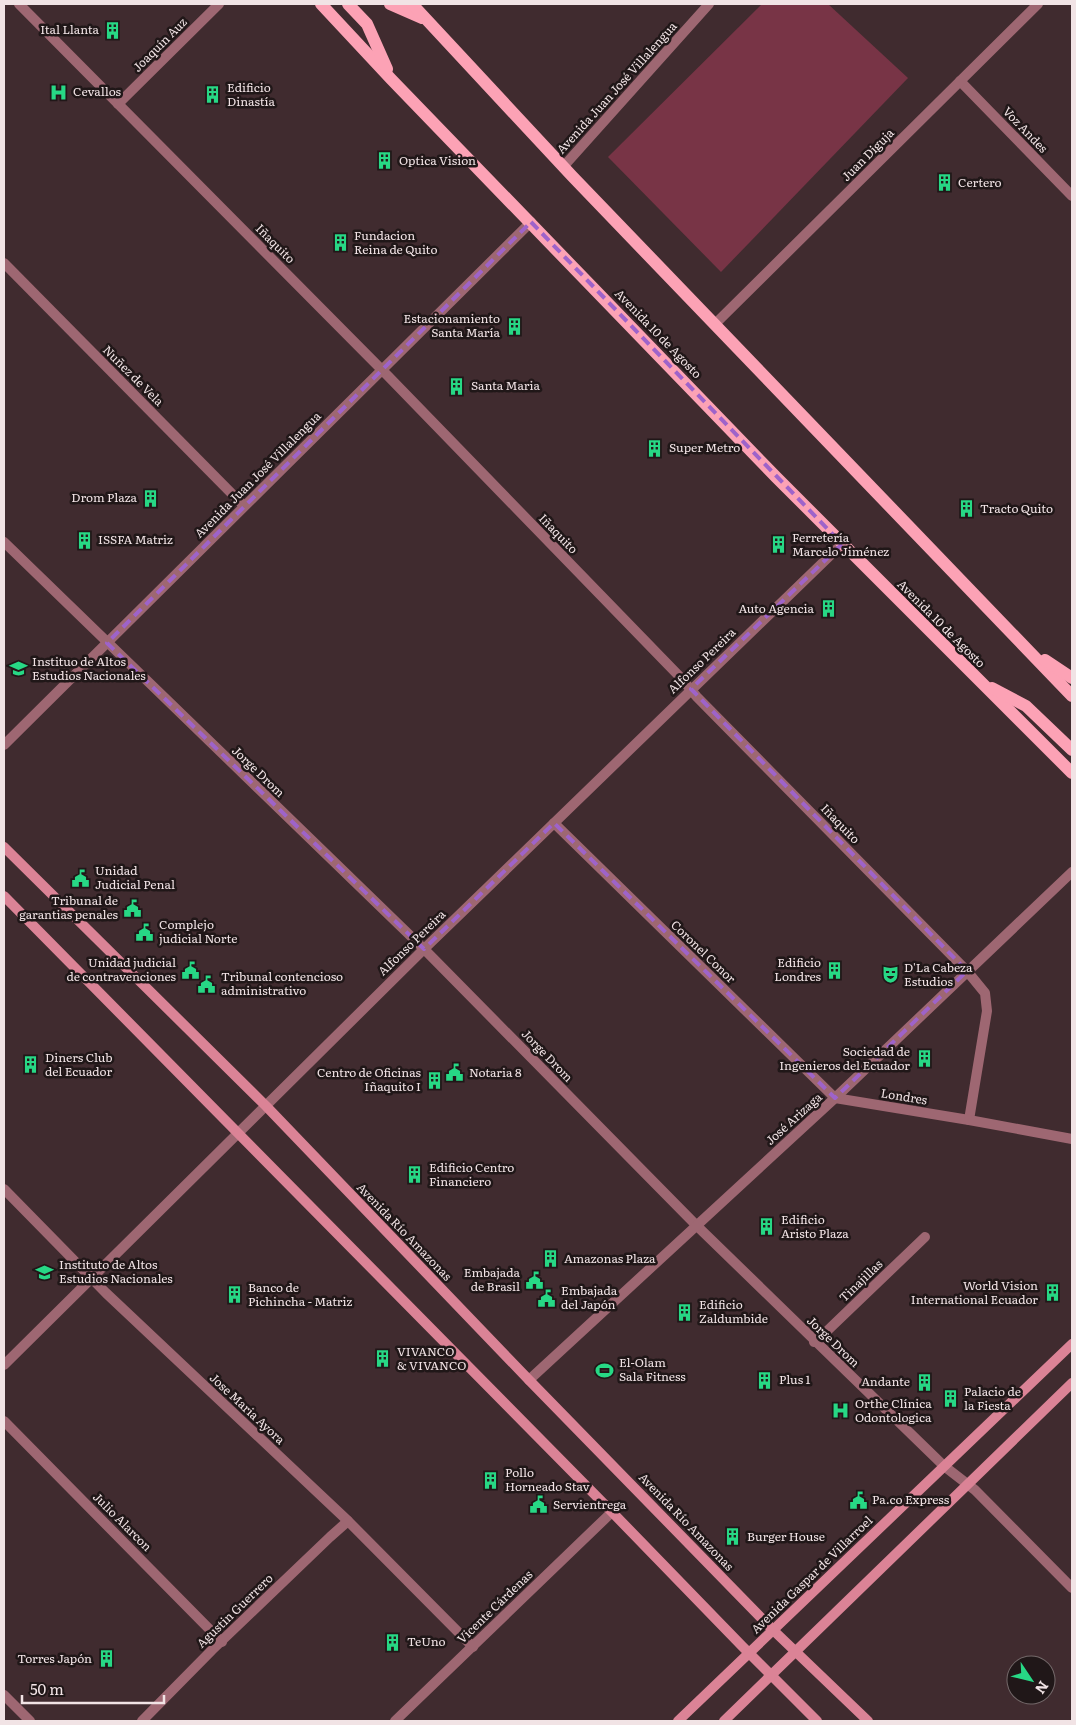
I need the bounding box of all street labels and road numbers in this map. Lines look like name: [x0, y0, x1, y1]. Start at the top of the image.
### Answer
street label: Joaquín Auz: [128, 13, 191, 76]
street label: Avenida Juan José Villalengua: [552, 17, 681, 157]
street label: Voz Andes: [999, 102, 1053, 157]
street label: Juan Diguja: [837, 123, 898, 185]
street label: Iñaquito: [252, 219, 300, 267]
street label: Avenida 10 de Agosto: [611, 285, 706, 382]
street label: Nuñez de Vela: [99, 341, 169, 410]
street label: Avenida Juan José Villalengua: [190, 407, 325, 542]
street label: Iñaquito: [535, 509, 582, 557]
street label: Avenida 10 de Agosto: [894, 575, 990, 671]
street label: Alfonso Pereira: [663, 623, 740, 697]
street label: Jorge Drom: [228, 741, 289, 801]
street label: Iñaquito: [817, 799, 864, 847]
street label: Alfonso Pereira: [373, 905, 450, 979]
street label: Coronel Conor: [667, 916, 740, 987]
street label: Jorge Drom: [518, 1025, 578, 1086]
street label: Londres: [880, 1083, 929, 1109]
street label: José Arizaga: [761, 1088, 826, 1149]
street label: Avenida Río Amazonas: [353, 1178, 457, 1285]
street label: Tinajillas: [834, 1254, 887, 1306]
street label: Jorge Drom: [803, 1311, 864, 1371]
street label: Jose Maria Ayora: [206, 1369, 290, 1448]
street label: Avenida Río Amazonas: [635, 1468, 739, 1575]
street label: Julio Alarcon: [89, 1488, 156, 1555]
street label: Avenida Gaspar de Villarroel: [747, 1511, 876, 1637]
street label: Vicente Cárdenas: [452, 1565, 537, 1647]
street label: Agustin Guerrero: [192, 1569, 277, 1652]

